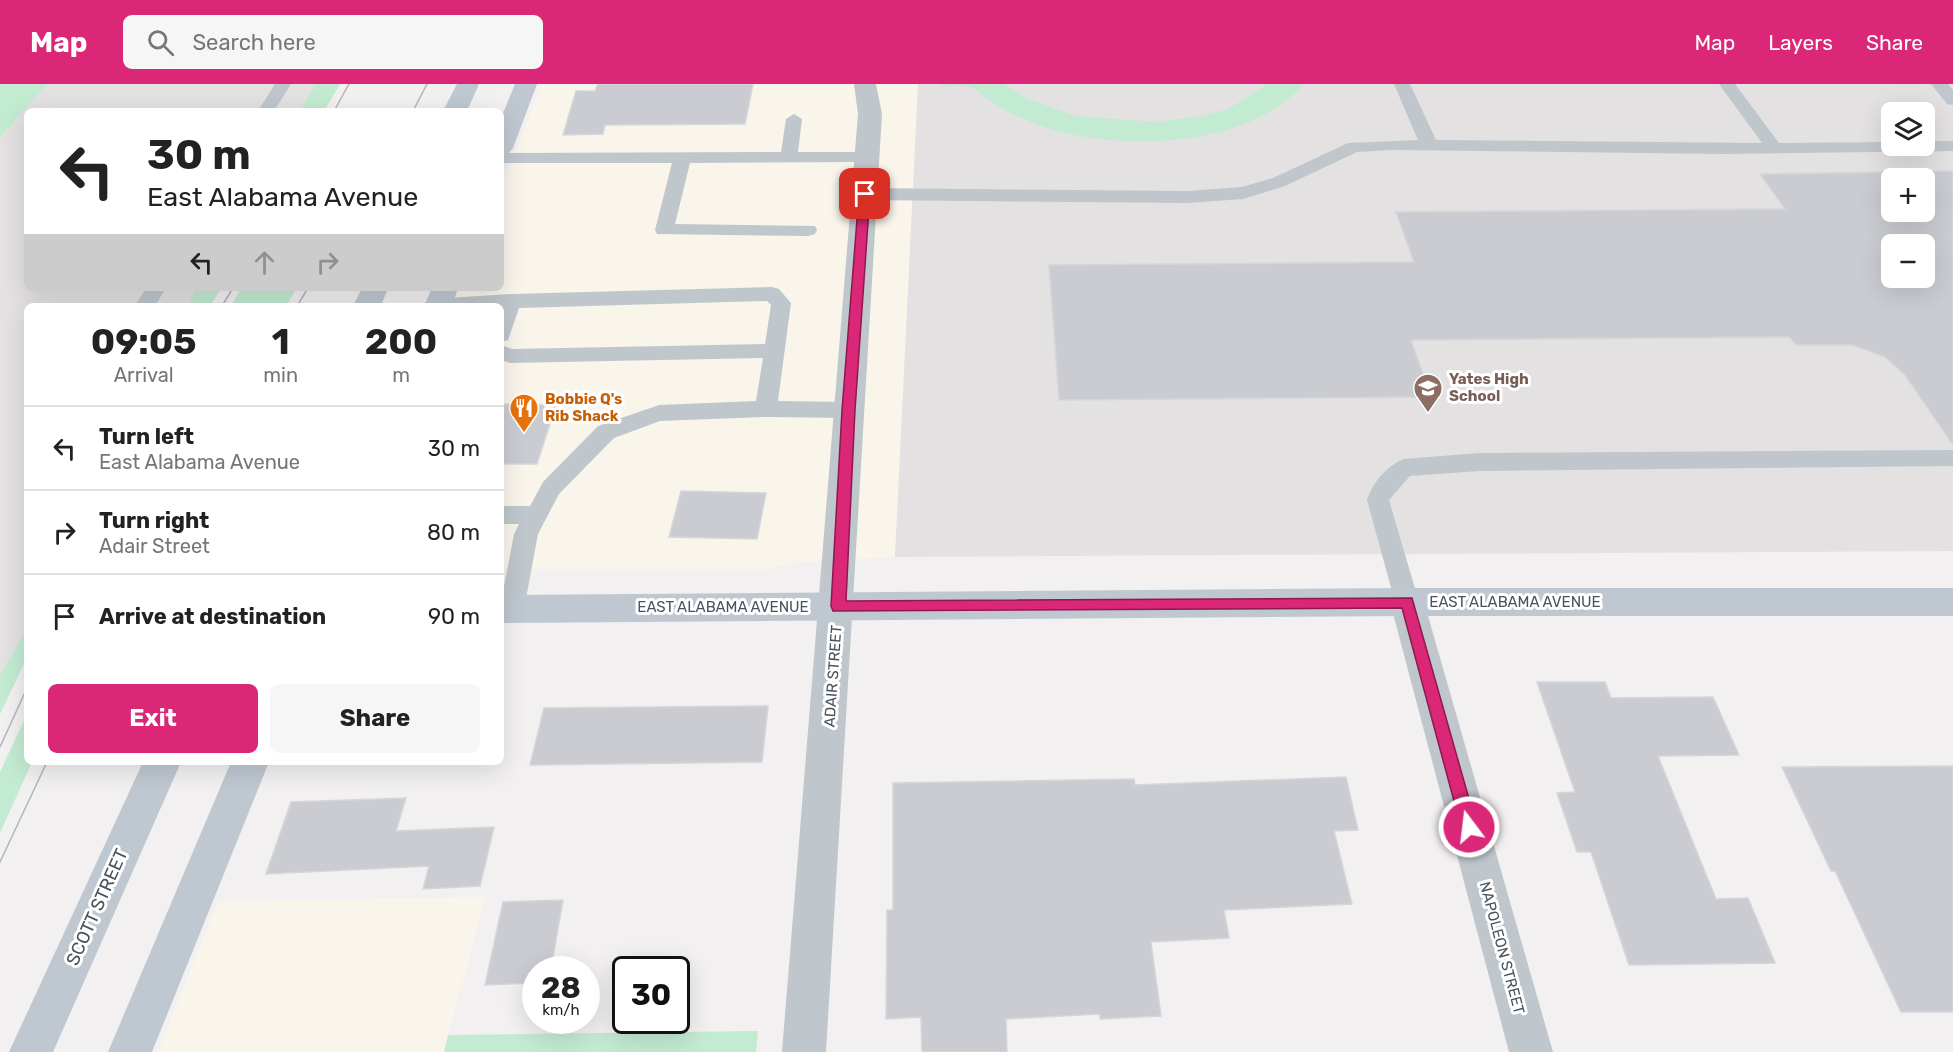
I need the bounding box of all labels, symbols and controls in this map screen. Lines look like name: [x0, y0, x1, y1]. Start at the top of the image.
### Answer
search box: [123, 15, 543, 69]
text: Map: [30, 26, 87, 59]
icon: search: [144, 26, 177, 59]
text: Search here: [192, 29, 316, 56]
text: Map: [1694, 30, 1735, 55]
text: Layers: [1768, 30, 1833, 55]
text: Share: [1866, 30, 1923, 55]
map controls: [1881, 102, 1935, 288]
button: layers: [1881, 102, 1935, 156]
text: 30 m: [147, 130, 251, 180]
icon: left: [48, 132, 126, 210]
pin: [839, 168, 890, 219]
button: +: [1881, 168, 1935, 222]
icon: arrive: [848, 177, 881, 210]
text: East Alabama Avenue: [147, 181, 418, 213]
button: −: [1881, 234, 1935, 288]
icon: left: [185, 246, 218, 279]
icon: ahead: [248, 246, 281, 279]
icon: right: [311, 246, 344, 279]
text: 09:05: [91, 320, 197, 363]
text: 1: [272, 320, 290, 363]
text: 200: [365, 320, 437, 363]
text: Arrival: [114, 363, 174, 387]
text: min: [263, 363, 298, 387]
text: m: [392, 363, 410, 387]
place label: Yates High School: [1449, 370, 1529, 405]
school or university icon: Yates High School: [1412, 372, 1444, 414]
place label: Bobbie Q's Rib Shack: [545, 390, 622, 425]
restaurant icon: Bobbie Q's Rib Shack: [508, 392, 540, 434]
text: Turn left: [99, 423, 194, 450]
icon: left: [48, 432, 81, 465]
text: 30 m: [428, 435, 480, 462]
text: East Alabama Avenue: [99, 450, 300, 474]
text: Turn right: [99, 507, 209, 534]
icon: right: [48, 516, 81, 549]
text: 80 m: [427, 519, 480, 546]
text: Adair Street: [99, 534, 210, 558]
street label: EAST ALABAMA AVENUE: [1429, 593, 1601, 611]
street label: EAST ALABAMA AVENUE: [637, 598, 809, 616]
icon: arrive: [48, 600, 81, 633]
text: Arrive at destination: [99, 603, 326, 630]
text: 90 m: [428, 603, 480, 630]
street label: ADAIR STREET: [820, 624, 846, 728]
button: Exit: [48, 684, 258, 753]
button: Share: [270, 684, 480, 753]
position arrow: [1437, 795, 1501, 859]
street label: SCOTT STREET: [61, 845, 133, 969]
street label: NAPOLEON STREET: [1476, 880, 1528, 1017]
speed limit sign: 30: [612, 956, 690, 1034]
text: 28: [541, 970, 581, 1006]
text: km/h: [542, 1001, 580, 1019]

